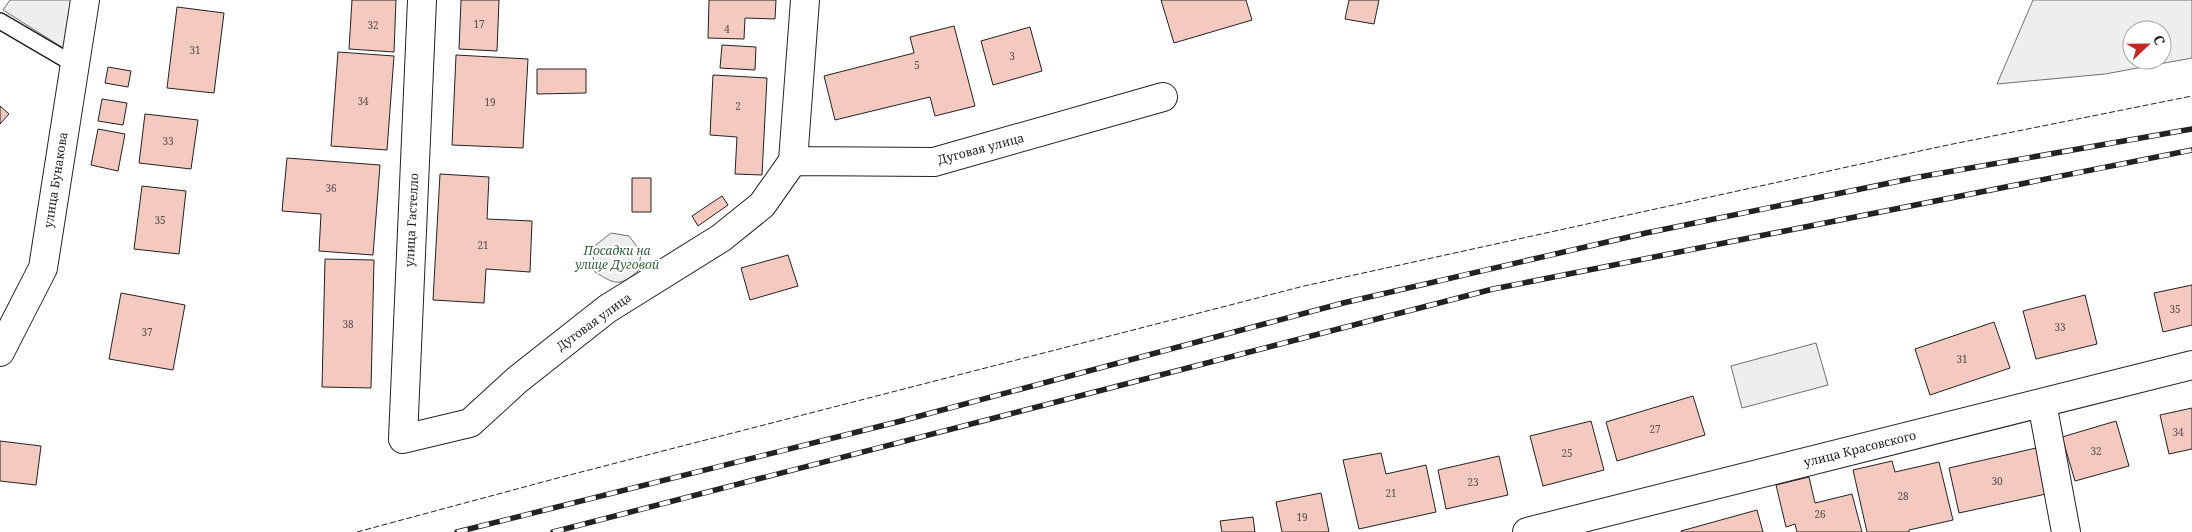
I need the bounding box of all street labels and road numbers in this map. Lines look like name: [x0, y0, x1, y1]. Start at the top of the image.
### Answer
street label: Дуговая улица: [936, 129, 1026, 168]
street label: улица Бунакова: [40, 131, 72, 229]
street label: улица Гастелло: [401, 172, 422, 267]
street label: Дуговая улица: [553, 289, 635, 355]
street label: улица Красовского: [1802, 426, 1918, 471]

